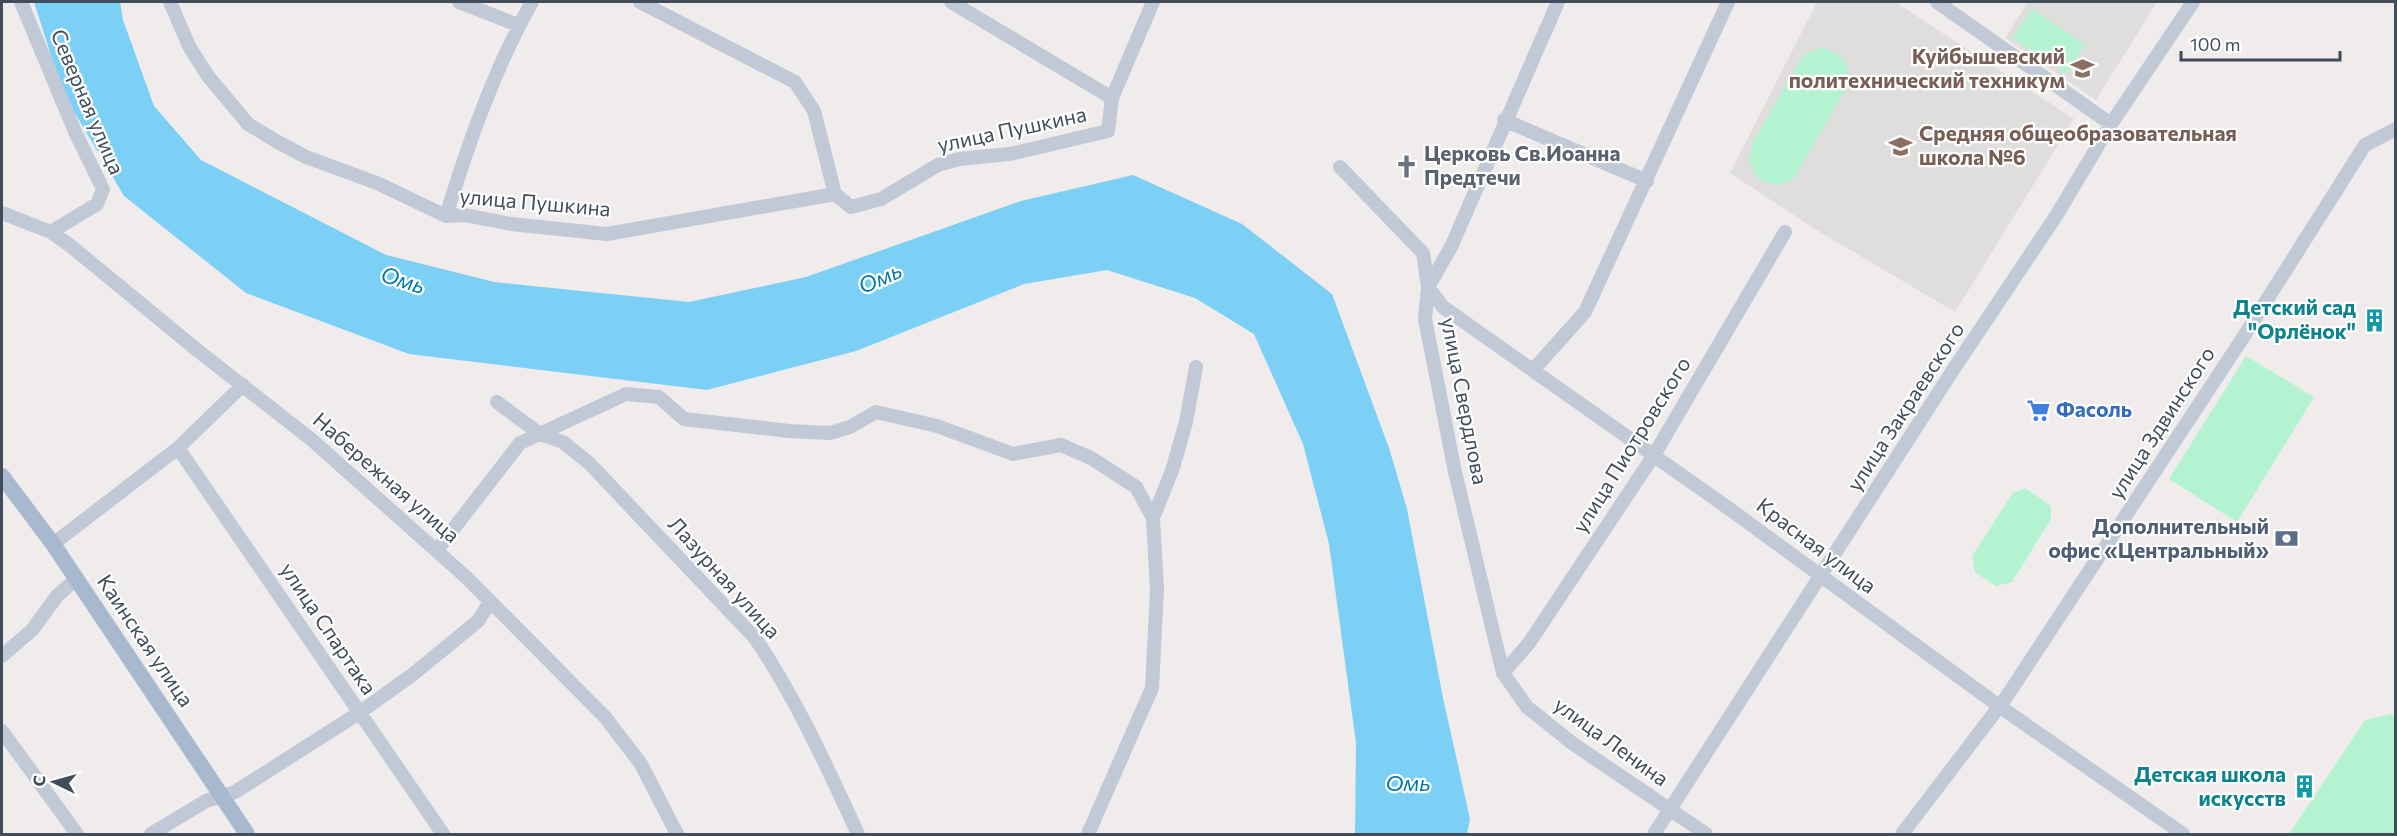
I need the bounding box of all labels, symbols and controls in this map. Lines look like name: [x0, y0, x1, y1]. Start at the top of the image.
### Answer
scale bar: [2181, 24, 2340, 62]
street label: Северная улица: [47, 25, 130, 178]
text: 100 m: [2190, 33, 2240, 55]
place label: Куйбышевский политехнический техникум: [1789, 43, 2065, 92]
school or university icon: Куйбышевский политехнический техникум: [2070, 56, 2096, 82]
street label: улица Пушкина: [935, 101, 1088, 157]
place label: Средняя общеобразовательная школа №6: [1919, 120, 2237, 169]
school or university icon: Средняя общеобразовательная школа №6: [1888, 133, 1914, 159]
place label: Церковь Св.Иоанна Предтечи: [1424, 140, 1620, 189]
church icon: Церковь Св.Иоанна Предтечи: [1393, 153, 1419, 179]
street label: улица Пушкина: [459, 182, 612, 221]
water label: Омь: [854, 256, 906, 299]
water label: Омь: [378, 260, 429, 299]
place label: Детский сад "Орлёнок": [2233, 294, 2356, 343]
building icon: Детский сад "Орлёнок": [2361, 307, 2387, 333]
street label: улица Свердлова: [1437, 315, 1494, 486]
street label: улица Закраевского: [1841, 317, 1969, 495]
street label: улица Здвинского: [2102, 341, 2219, 503]
street label: улица Пиотровского: [1566, 352, 1695, 537]
place label: Фасоль: [2056, 396, 2132, 421]
supermarket icon: Фасоль: [2025, 397, 2051, 423]
street label: Набережная улица: [309, 406, 465, 547]
street label: Красная улица: [1752, 492, 1882, 598]
street label: Лазурная улица: [664, 511, 786, 643]
place label: Дополнительный офис «Центральный»: [2048, 513, 2269, 562]
bank icon: Дополнительный офис «Центральный»: [2274, 526, 2300, 552]
street label: улица Спартака: [276, 557, 383, 699]
street label: Каинская улица: [93, 569, 200, 711]
street label: улица Ленина: [1550, 691, 1674, 791]
north arrow: [24, 752, 84, 812]
place label: Детская школа искусств: [2134, 761, 2286, 810]
water label: Омь: [1386, 769, 1430, 796]
text: С: [29, 774, 49, 787]
building icon: Детская школа искусств: [2291, 774, 2317, 800]

